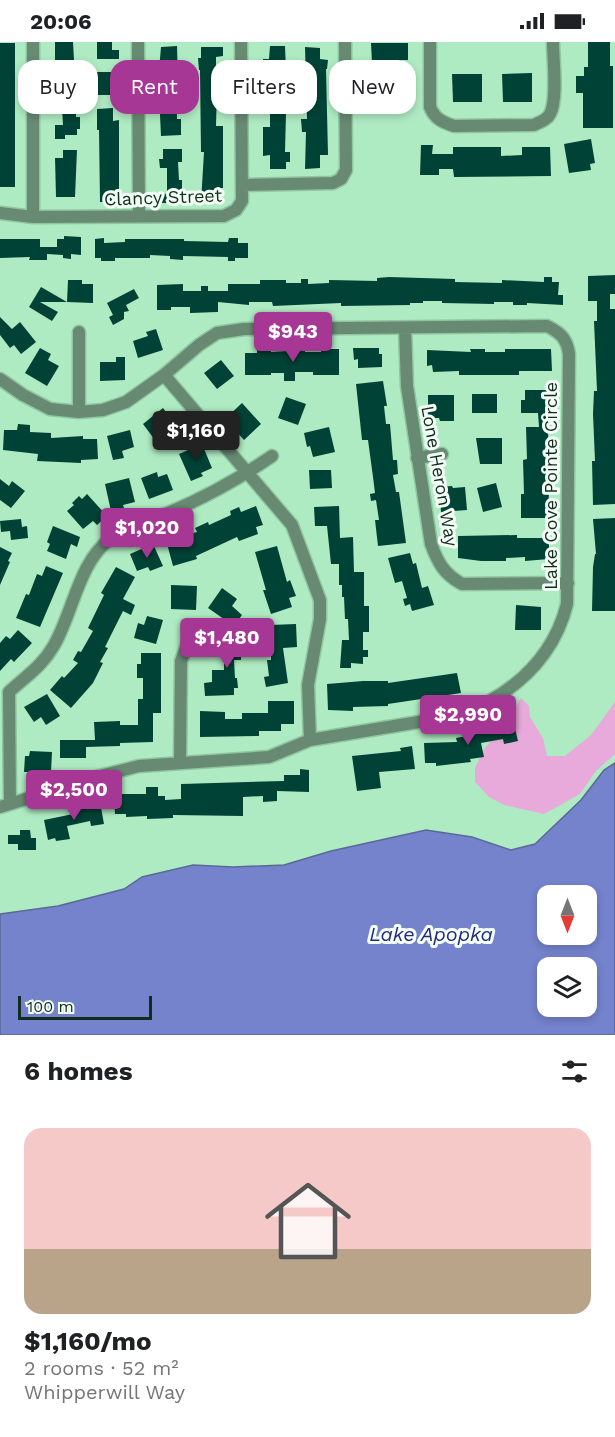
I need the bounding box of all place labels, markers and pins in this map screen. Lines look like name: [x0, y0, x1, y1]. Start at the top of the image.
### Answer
pin: $943: [257, 312, 329, 363]
pin: $1,160: [147, 411, 245, 462]
pin: $1,020: [98, 508, 196, 559]
pin: $1,480: [178, 618, 276, 669]
pin: $2,990: [419, 695, 517, 746]
pin: $2,500: [25, 770, 123, 821]

